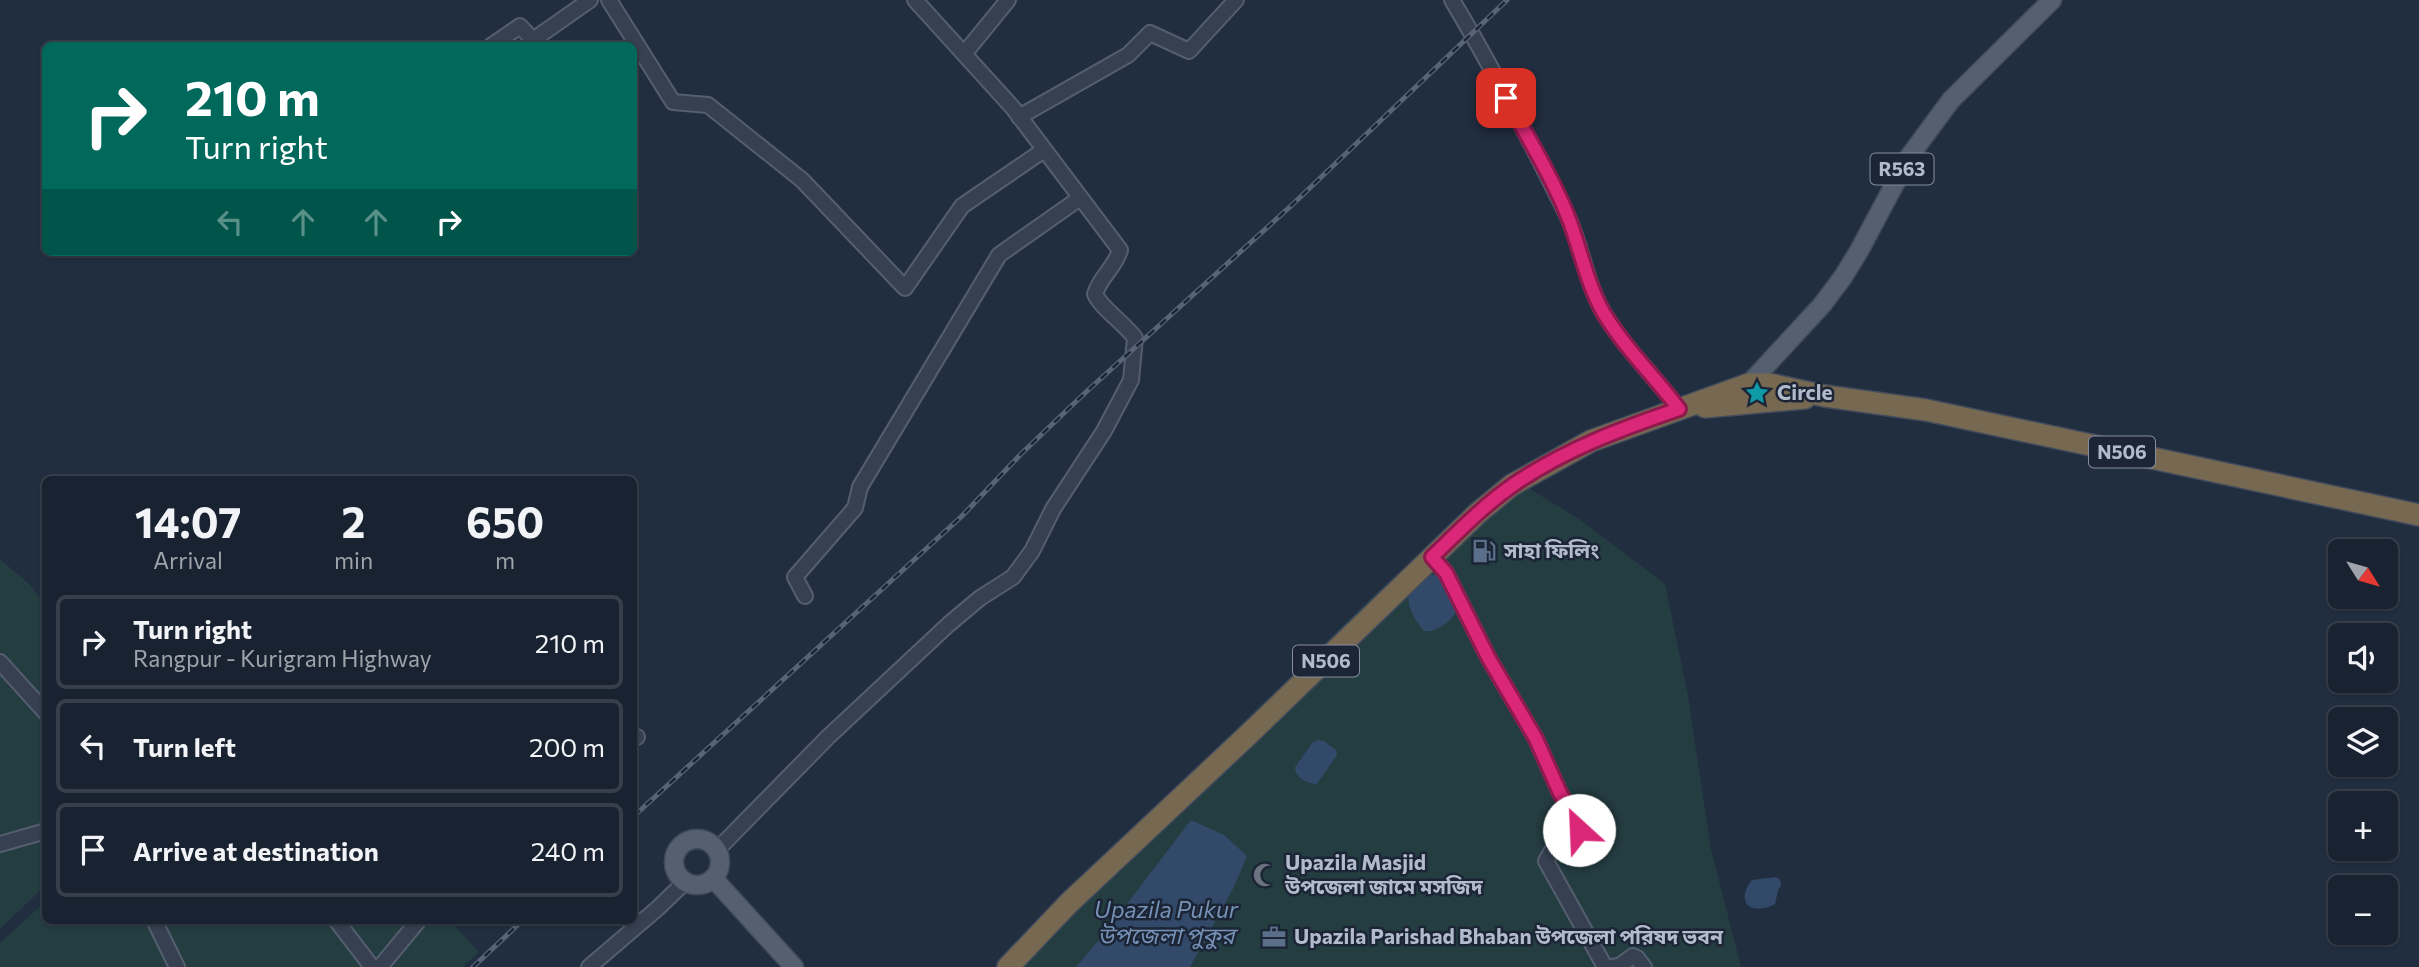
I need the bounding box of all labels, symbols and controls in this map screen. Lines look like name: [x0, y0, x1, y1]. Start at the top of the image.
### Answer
text: 210 m: [185, 66, 320, 126]
pin: [1476, 68, 1536, 128]
icon: right: [70, 70, 161, 161]
icon: arrive: [1487, 79, 1525, 117]
text: Turn right: [185, 126, 328, 166]
road number: R563: [1870, 154, 1934, 184]
icon: left: [211, 203, 249, 241]
icon: ahead: [284, 203, 322, 241]
icon: ahead: [357, 203, 395, 241]
icon: right: [430, 203, 468, 241]
place icon: Circle: [1743, 379, 1771, 407]
place label: Circle: [1777, 379, 1833, 404]
road number: N506: [2089, 436, 2155, 467]
text: 14:07: [135, 495, 241, 547]
text: 2: [342, 495, 366, 547]
text: 650: [466, 495, 544, 547]
fuel station icon: সাহা ফিলিং: [1470, 537, 1498, 565]
place label: সাহা ফিলিং: [1503, 537, 1600, 562]
north arrow: [2328, 539, 2398, 609]
map controls: [2328, 539, 2398, 945]
text: Arrival: [153, 546, 223, 574]
text: min: [334, 546, 373, 574]
text: m: [495, 546, 515, 574]
text: Turn right: [133, 613, 252, 644]
icon: right: [74, 623, 112, 661]
button: sound: [2328, 623, 2398, 693]
text: 210 m: [535, 627, 605, 658]
text: Rangpur - Kurigram Highway: [133, 644, 432, 672]
road number: N506: [1293, 646, 1359, 676]
button: layers: [2328, 707, 2398, 777]
icon: left: [74, 727, 112, 765]
text: Turn left: [133, 731, 236, 762]
text: 200 m: [529, 731, 605, 762]
button: +: [2328, 791, 2398, 861]
position arrow: [1542, 793, 1616, 867]
icon: arrive: [74, 831, 112, 869]
text: Arrive at destination: [133, 835, 379, 866]
text: 240 m: [531, 835, 605, 866]
place label: Upazila Masjid উপজেলা জামে মসজিদ: [1284, 849, 1484, 898]
mosque icon: Upazila Masjid উপজেলা জামে মসজিদ: [1251, 861, 1279, 889]
button: −: [2328, 875, 2398, 945]
water label: Upazila Pukur উপজেলা পুকুর: [1094, 895, 1239, 950]
office icon: Upazila Parishad Bhaban উপজেলা পরিষদ ভবন: [1260, 923, 1288, 951]
place label: Upazila Parishad Bhaban উপজেলা পরিষদ ভবন: [1294, 923, 1724, 948]

